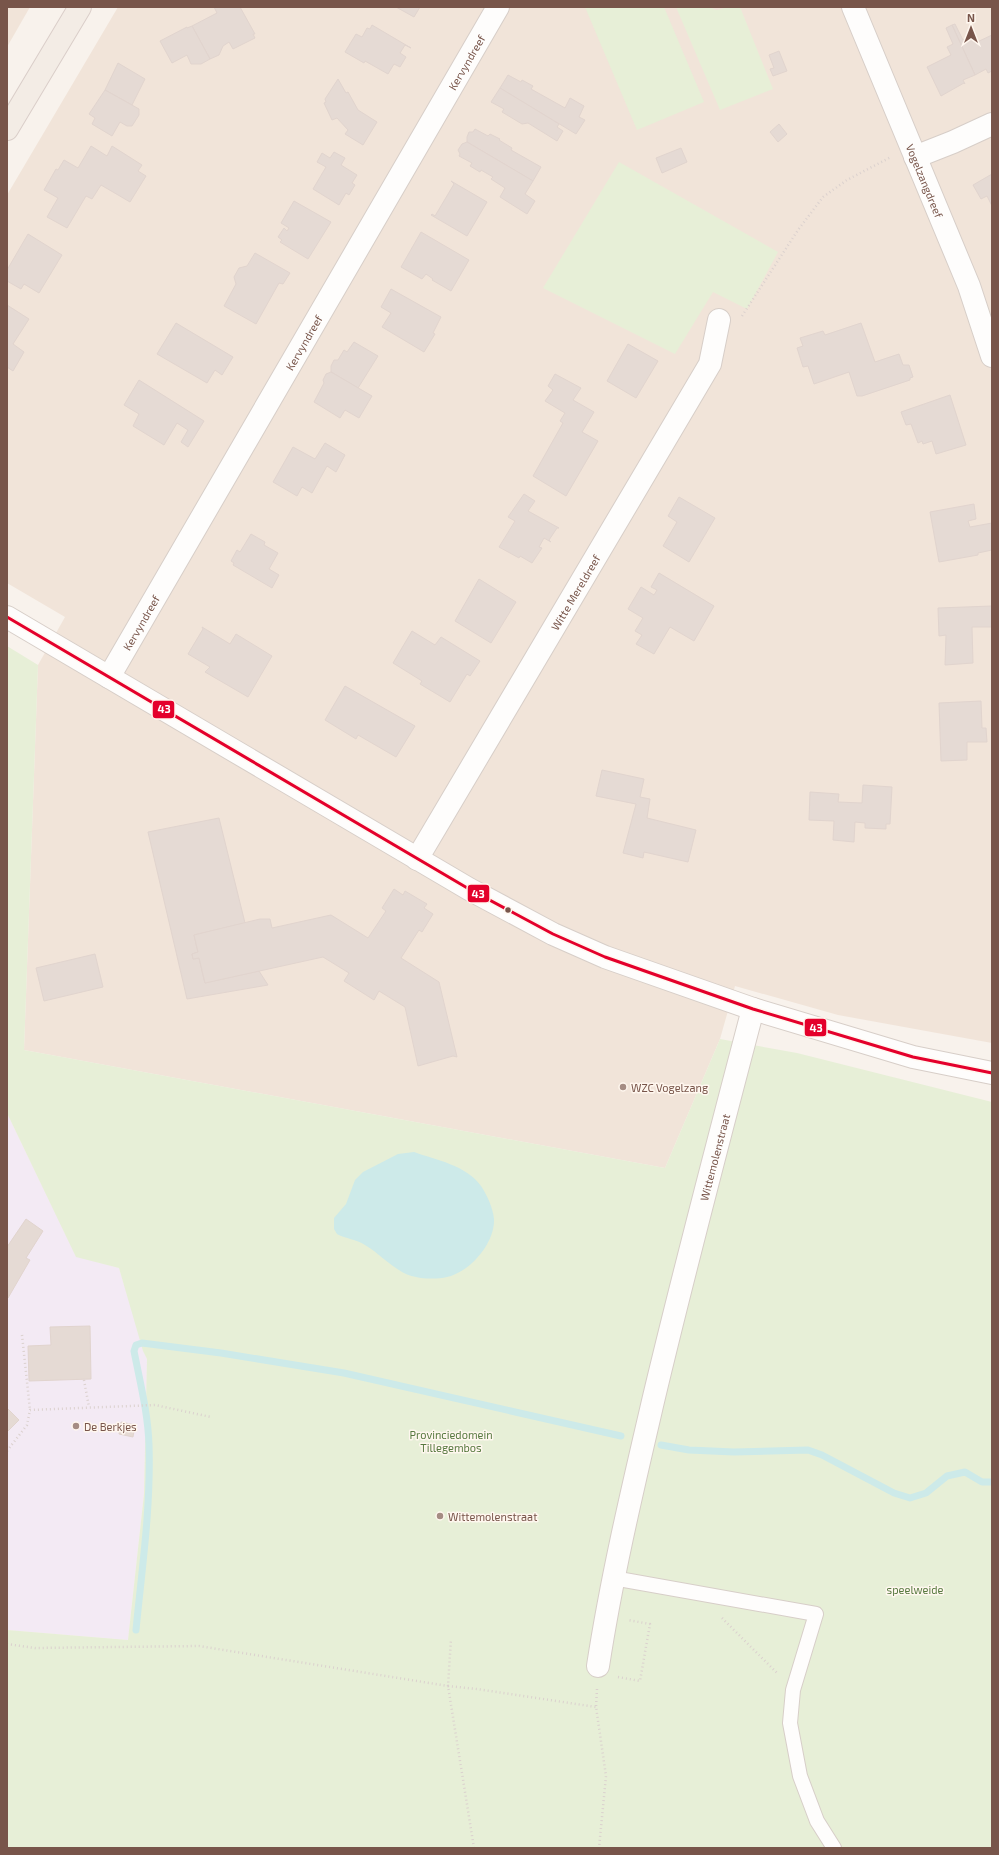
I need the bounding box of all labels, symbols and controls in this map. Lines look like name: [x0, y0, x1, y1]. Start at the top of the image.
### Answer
north arrow: [951, 8, 991, 48]
text: N: [967, 11, 975, 24]
street label: Kervyndreef: [445, 32, 487, 92]
street label: Vogelzangdreef: [904, 142, 947, 220]
street label: Kervyndreef: [282, 312, 325, 372]
street label: Witte Mereldreef: [548, 551, 603, 632]
street label: Kervyndreef: [120, 592, 162, 652]
line badge: 43: [152, 700, 175, 719]
text: 43: [157, 702, 171, 715]
line badge: 43: [467, 884, 490, 903]
text: 43: [471, 887, 485, 900]
unlabelled marker: [503, 905, 513, 915]
line badge: 43: [804, 1018, 827, 1037]
text: 43: [809, 1021, 823, 1034]
place label: WZC Vogelzang: [631, 1081, 708, 1094]
marker: WZC Vogelzang: [618, 1082, 628, 1092]
street label: Wittemolenstraat: [697, 1112, 732, 1202]
place label: De Berkjes: [84, 1420, 137, 1434]
marker: De Berkjes: [71, 1421, 81, 1431]
park label: Provinciedomein Tillegembos: [409, 1428, 493, 1454]
place label: Wittemolenstraat: [448, 1510, 537, 1523]
marker: Wittemolenstraat: [435, 1511, 445, 1521]
park label: speelweide: [887, 1583, 943, 1596]

